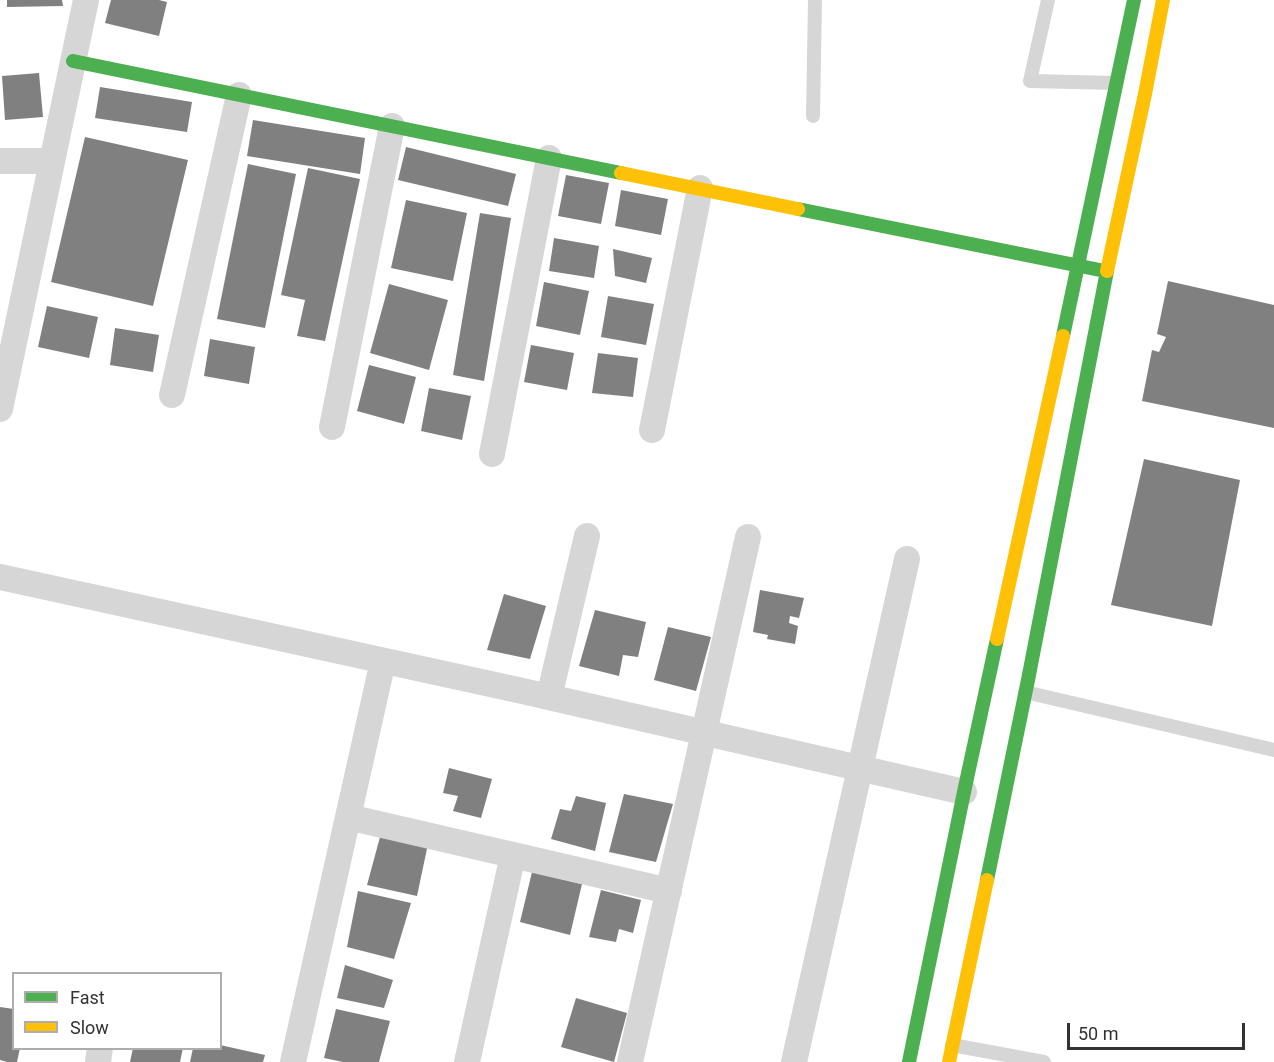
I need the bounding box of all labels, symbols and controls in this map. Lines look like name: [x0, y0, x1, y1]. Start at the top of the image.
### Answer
legend: [12, 972, 222, 1050]
text: Fast: [70, 987, 105, 1008]
scale bar: [1070, 1011, 1248, 1049]
text: Slow: [70, 1017, 109, 1038]
text: 50 m: [1078, 1023, 1118, 1044]

